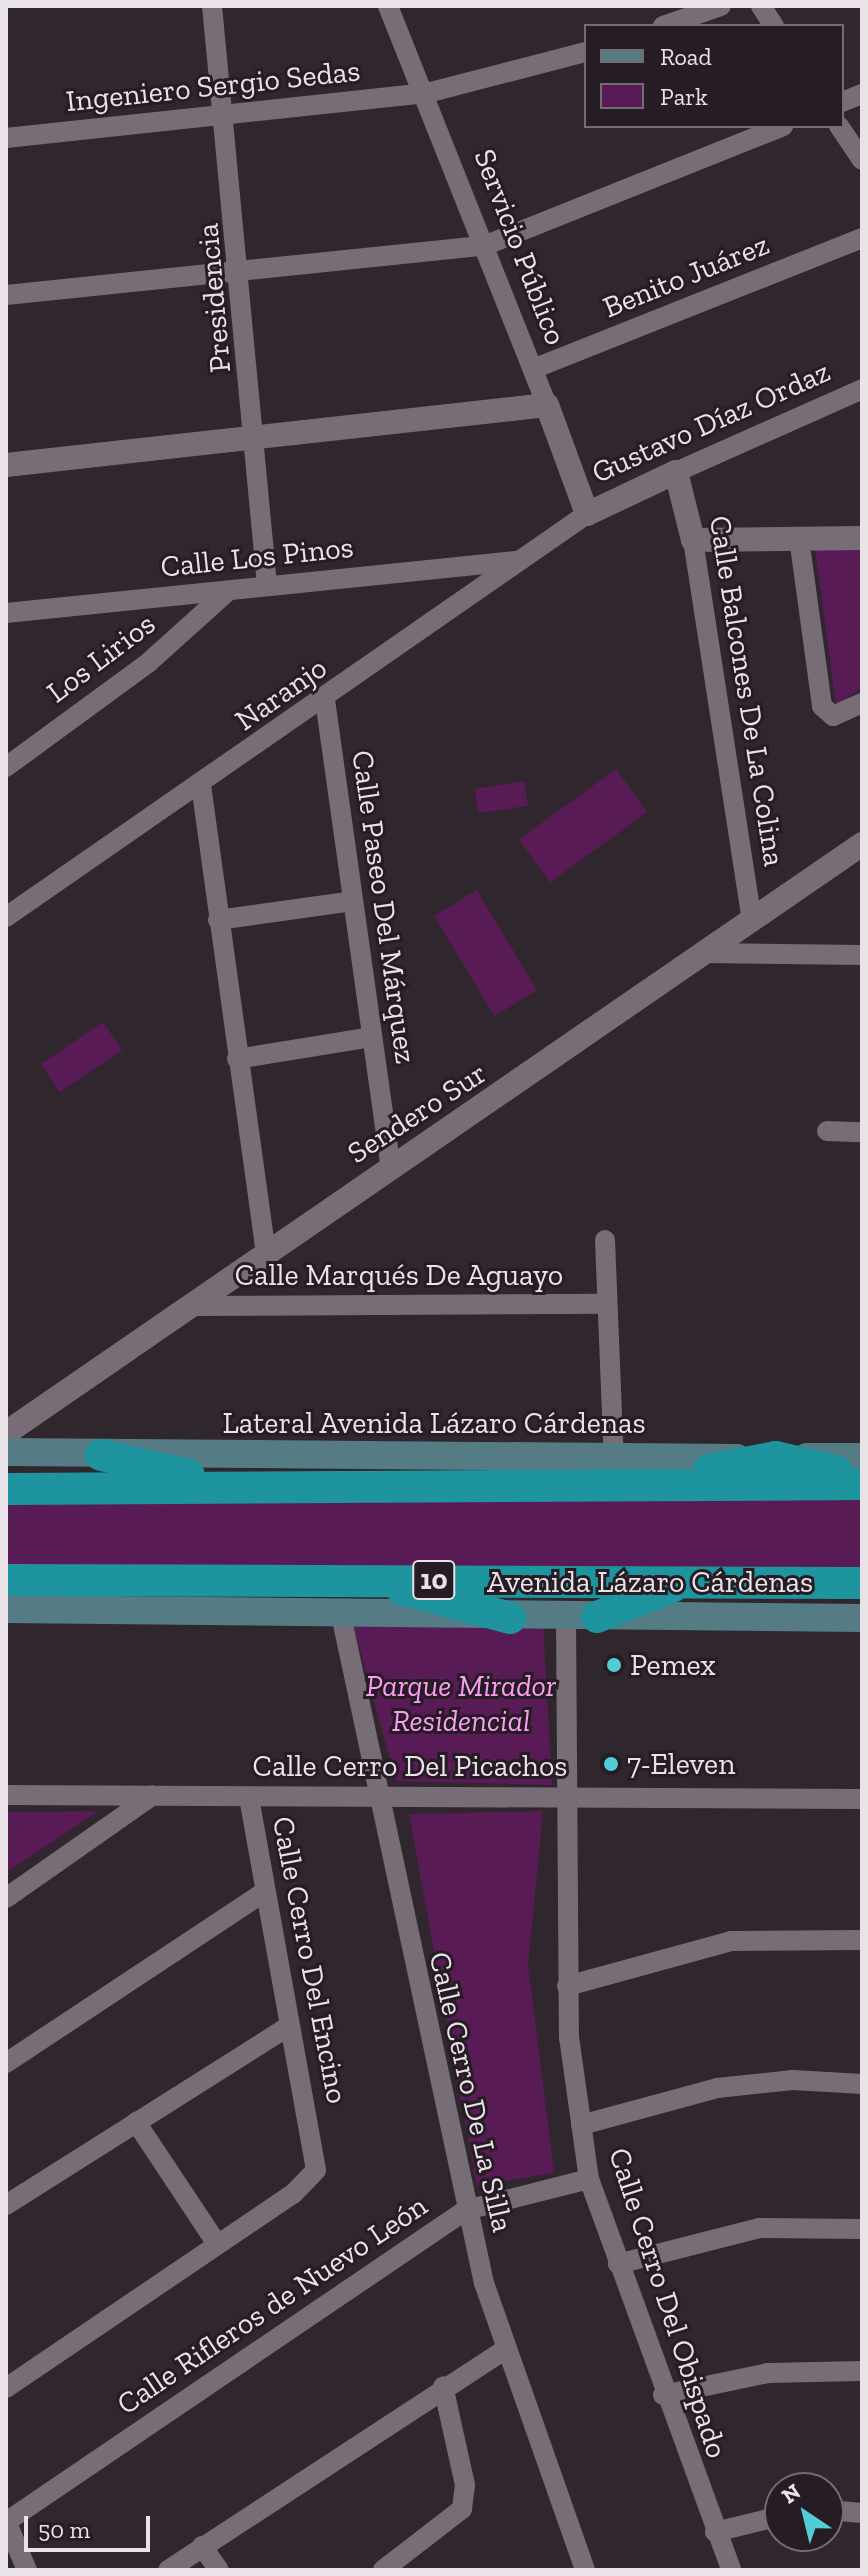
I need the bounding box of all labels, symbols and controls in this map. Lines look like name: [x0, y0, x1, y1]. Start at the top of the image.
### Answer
legend: [584, 24, 844, 128]
text: Road: [660, 42, 712, 71]
street label: Ingeniero Sergio Sedas: [64, 53, 362, 119]
text: Park: [660, 82, 708, 111]
street label: Servicio Público: [466, 144, 574, 350]
street label: Presidencia: [190, 222, 238, 374]
street label: Benito Juárez: [598, 226, 774, 326]
street label: Gustavo Díaz Ordaz: [586, 353, 836, 491]
street label: Calle Balcones De La Colina: [702, 513, 792, 869]
street label: Calle Los Pinos: [159, 529, 355, 585]
street label: Los Lirios: [40, 606, 162, 710]
street label: Naranjo: [228, 650, 334, 738]
street label: Calle Paseo Del Márquez: [344, 748, 424, 1066]
street label: Sendero Sur: [341, 1055, 493, 1171]
street label: Calle Marqués De Aguayo: [234, 1257, 564, 1293]
street label: Lateral Avenida Lázaro Cárdenas: [222, 1405, 646, 1441]
road number: 10: [412, 1556, 456, 1604]
street label: Avenida Lázaro Cárdenas: [487, 1564, 813, 1600]
place label: Pemex: [630, 1647, 716, 1683]
marker: Pemex: [605, 1656, 623, 1674]
park label: Parque Mirador Residencial: [366, 1668, 556, 1738]
place label: 7-Eleven: [627, 1746, 735, 1782]
street label: Calle Cerro Del Picachos: [253, 1748, 567, 1784]
marker: 7-Eleven: [602, 1755, 620, 1773]
street label: Calle Cerro Del Encino: [265, 1814, 355, 2106]
street label: Calle Cerro De La Silla: [421, 1949, 521, 2235]
street label: Calle Cerro Del Obispado: [601, 2143, 735, 2463]
street label: Calle Rifleros de Nuevo León: [110, 2188, 434, 2422]
north arrow: [764, 2472, 844, 2552]
text: N: [776, 2478, 806, 2509]
scale bar: [28, 2500, 154, 2550]
text: 50 m: [38, 2515, 90, 2544]

